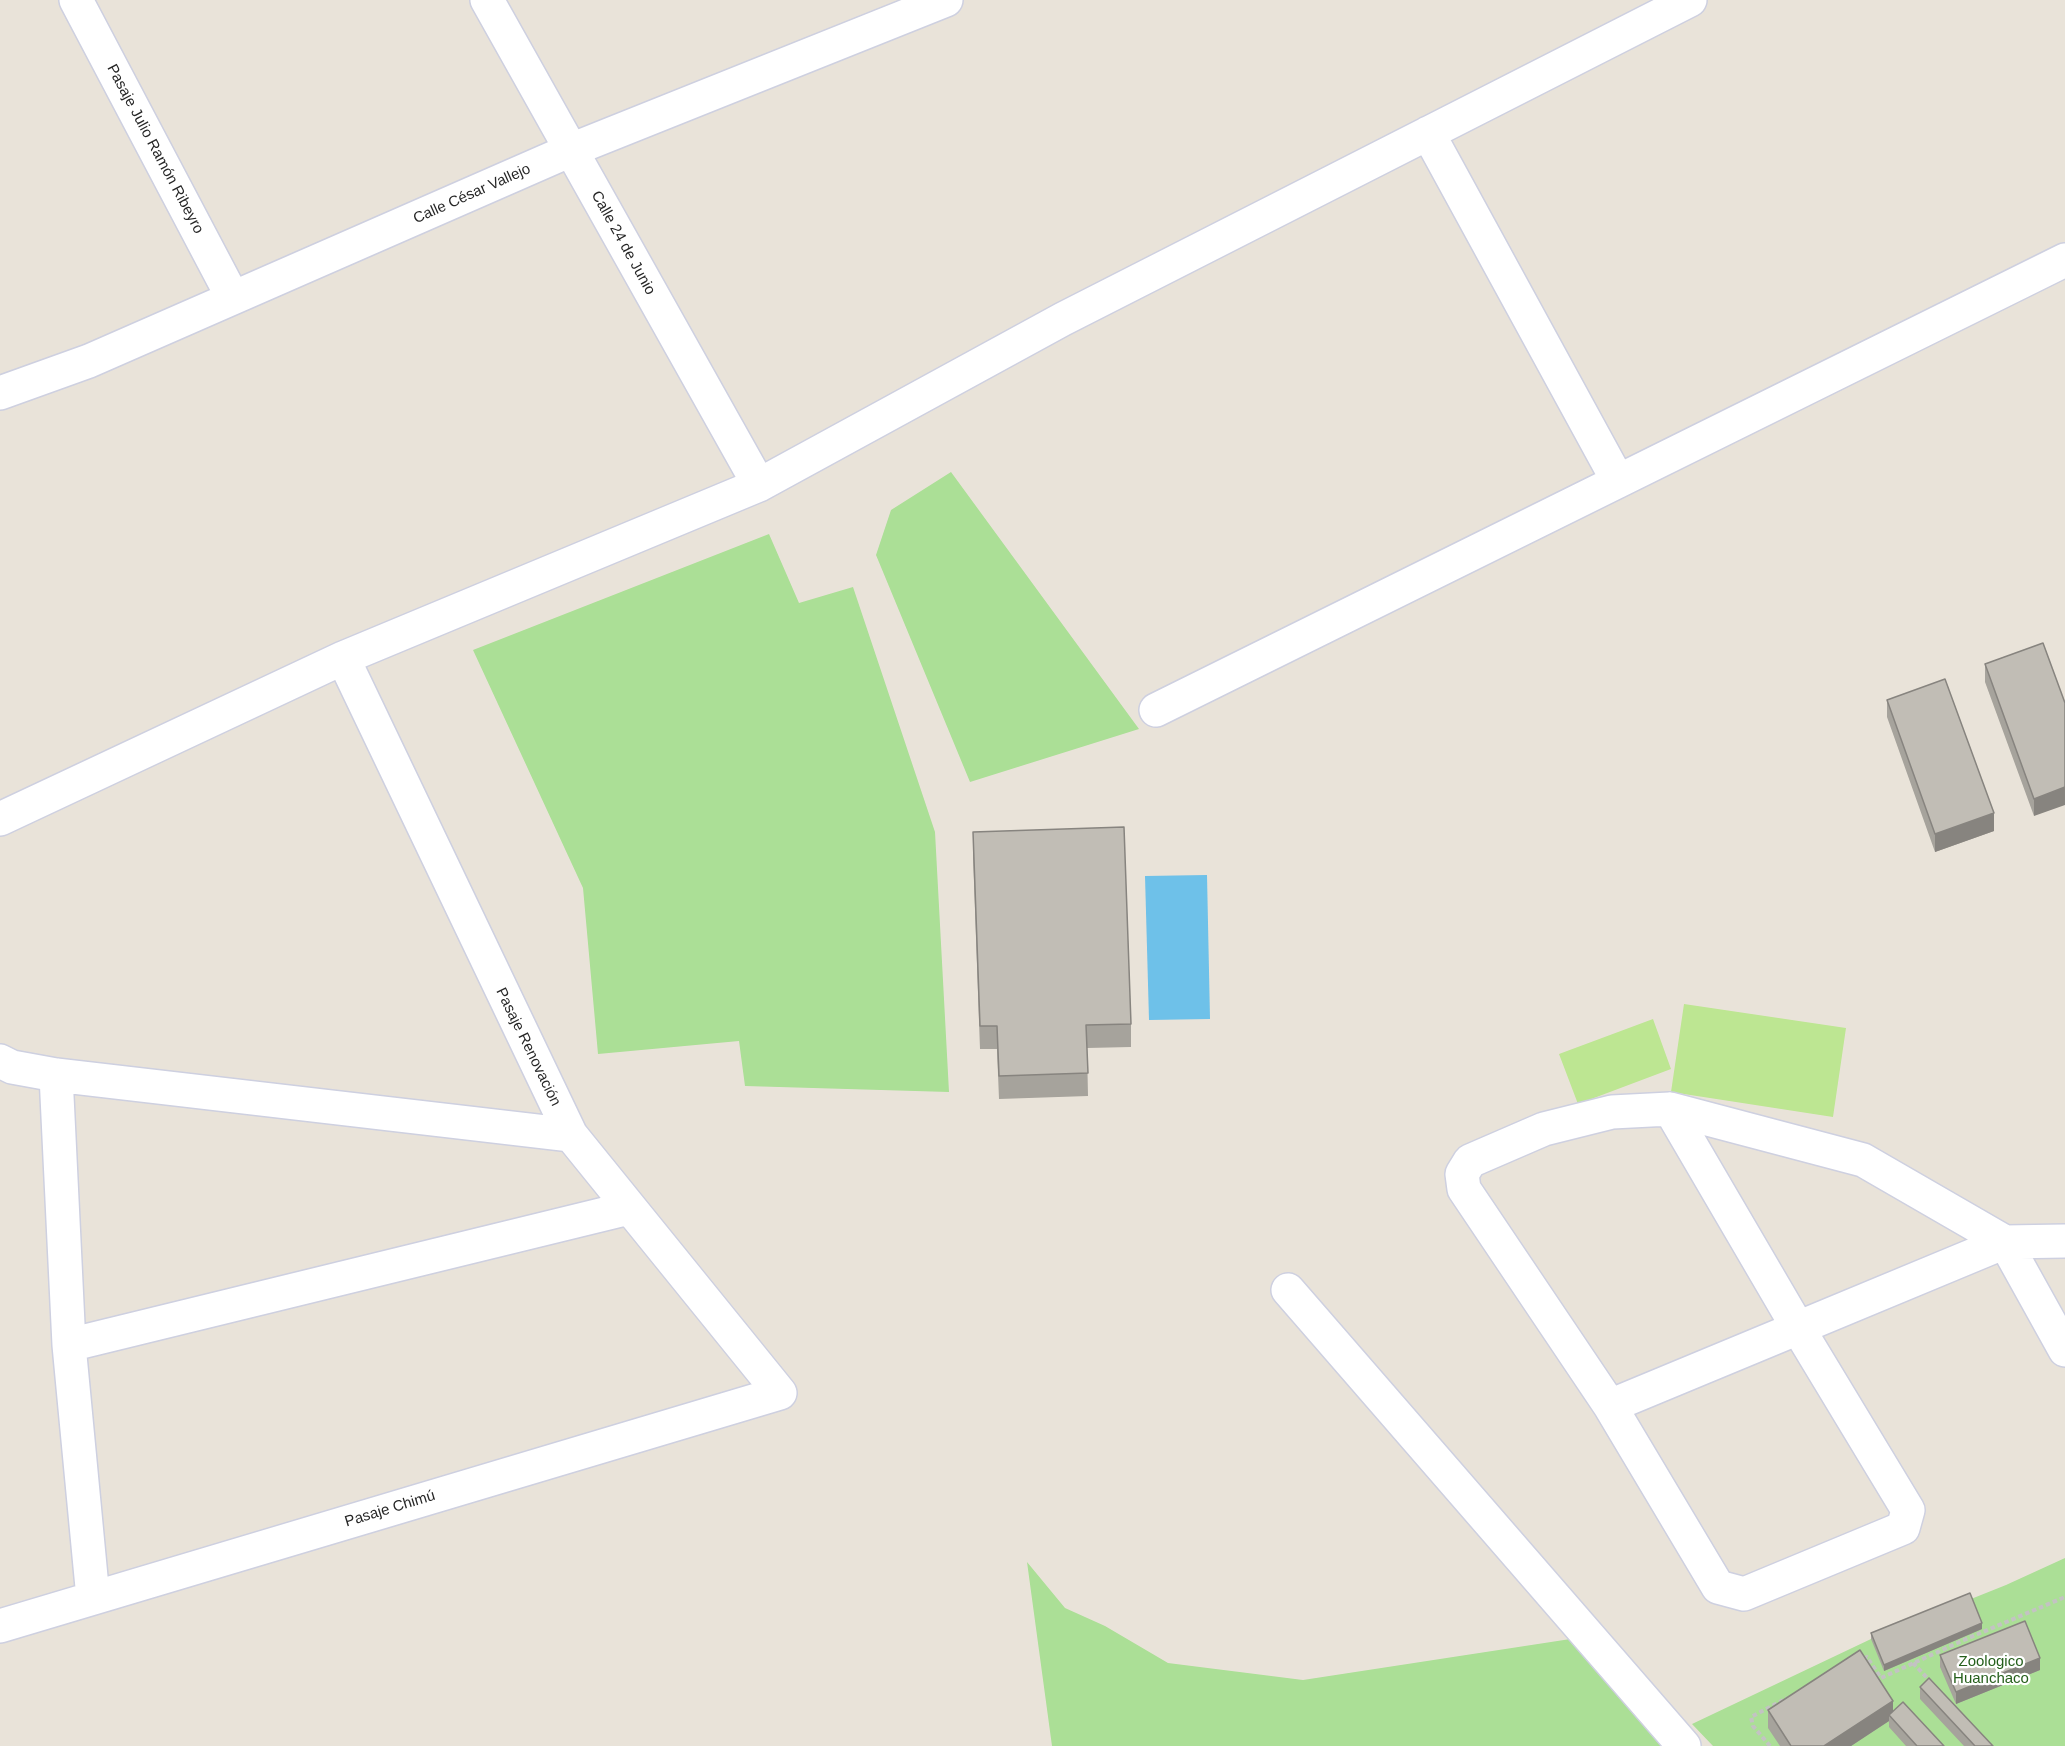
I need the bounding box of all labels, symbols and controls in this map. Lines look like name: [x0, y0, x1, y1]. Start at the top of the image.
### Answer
street label: Pasaje Julio Ramón Ribeyro: [103, 61, 207, 237]
street label: Calle César Vallejo: [411, 160, 533, 228]
street label: Calle 24 de Junio: [587, 188, 659, 298]
street label: Pasaje Renovación: [492, 985, 564, 1109]
street label: Pasaje Chimú: [343, 1487, 437, 1531]
park label: Zoologico Huanchaco: [1953, 1653, 2029, 1688]

